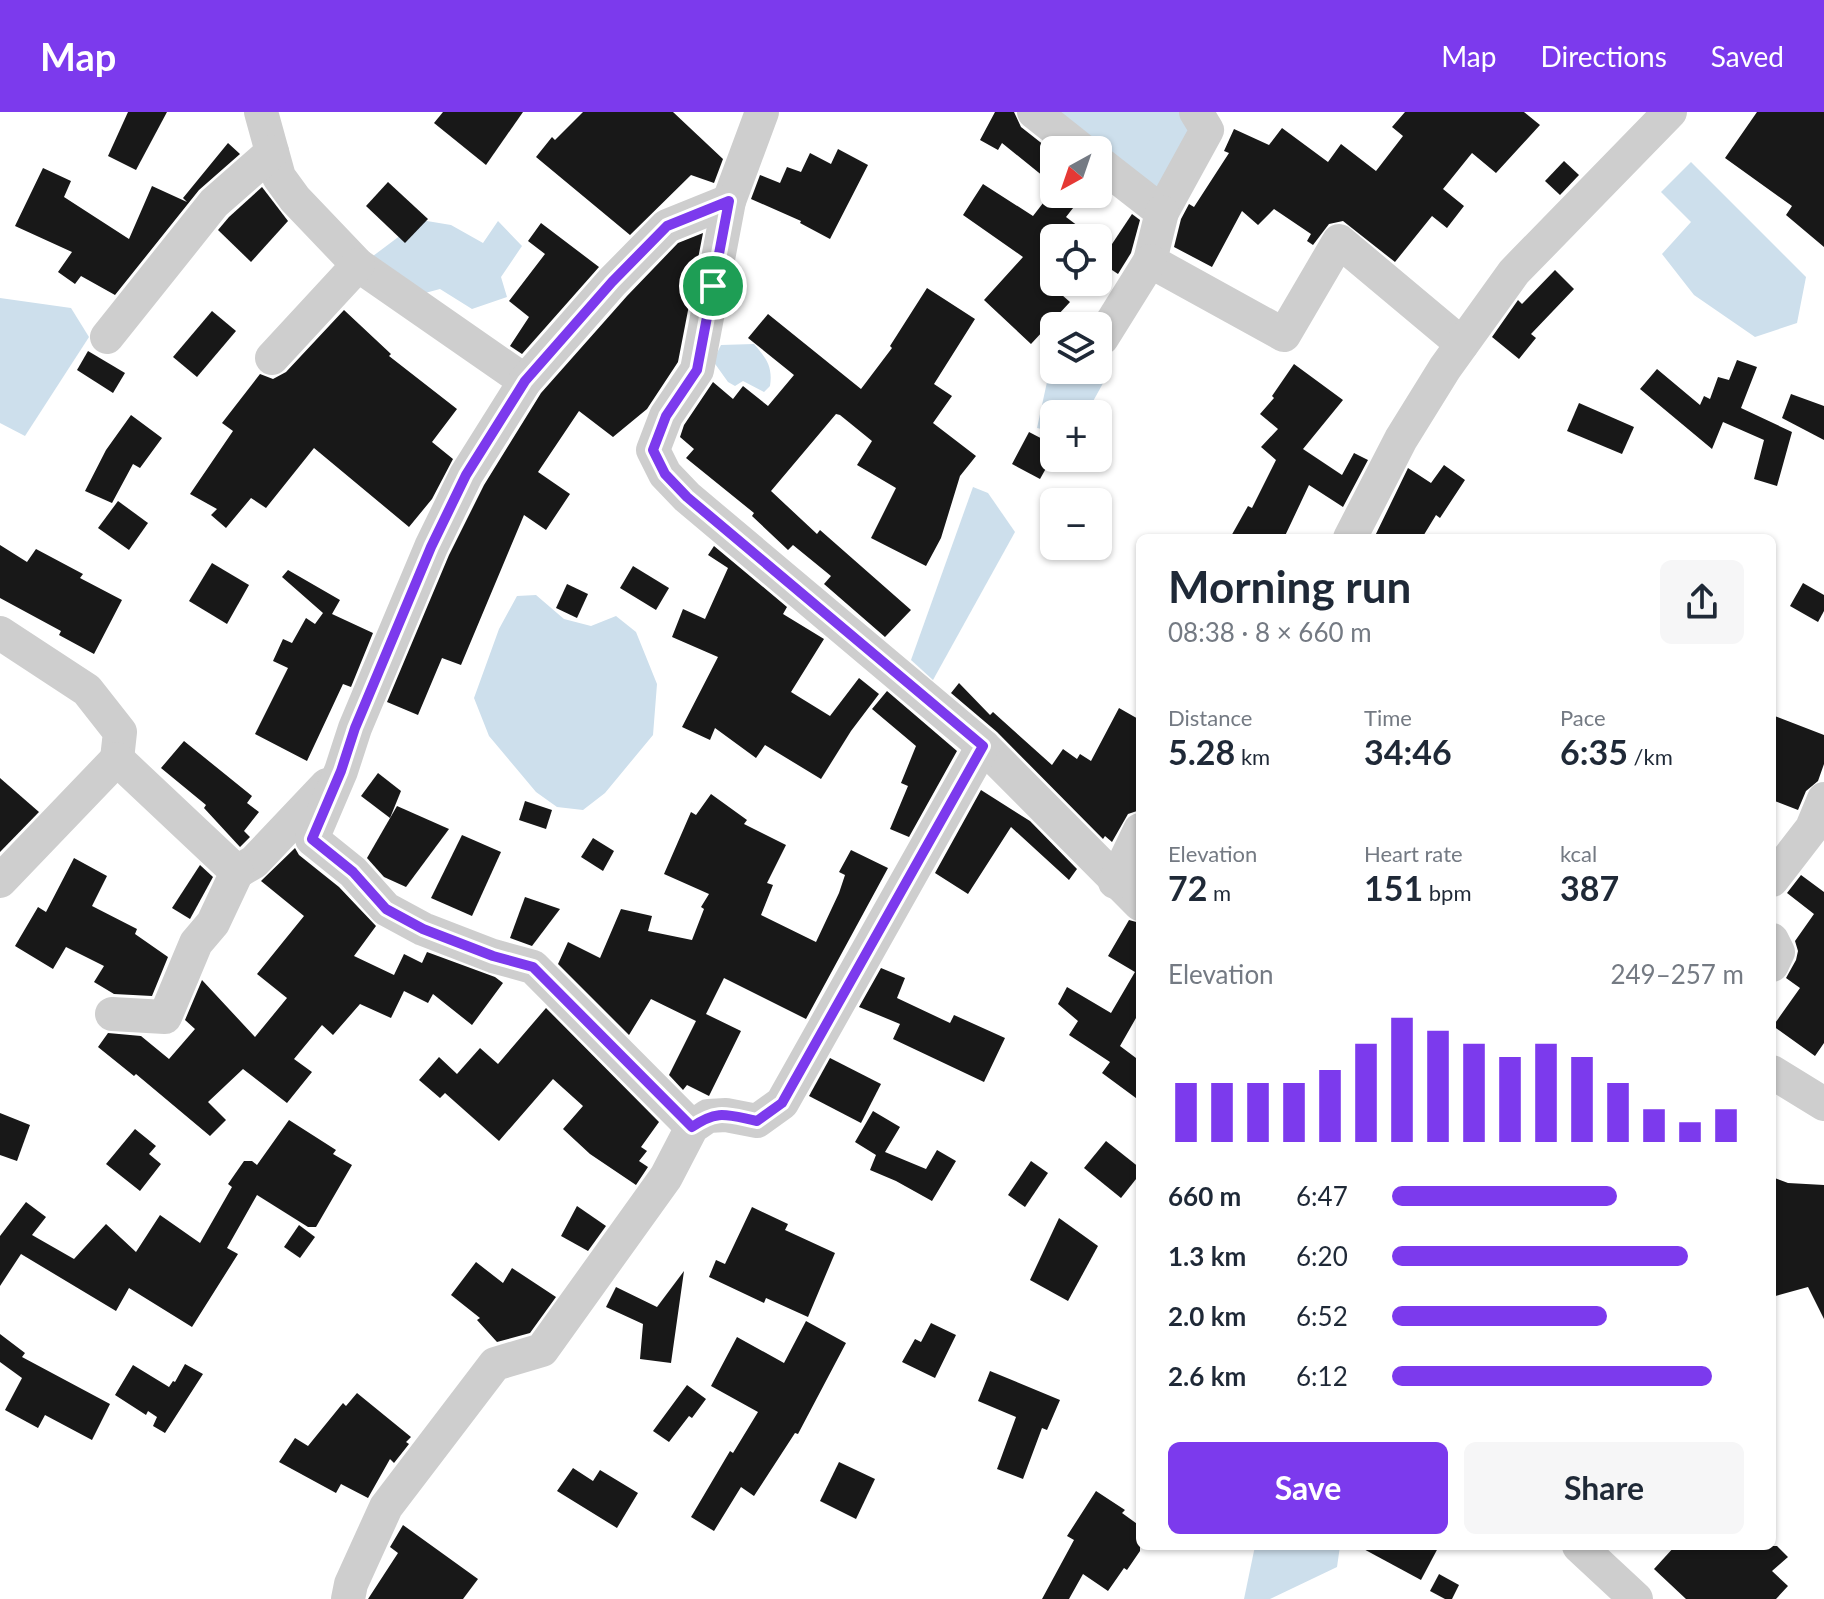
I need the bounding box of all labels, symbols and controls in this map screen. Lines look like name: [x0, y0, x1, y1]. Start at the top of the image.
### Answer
text: Map: [40, 33, 116, 79]
text: Map: [1441, 39, 1496, 73]
text: Directions: [1540, 39, 1667, 73]
text: Saved: [1711, 39, 1784, 73]
north arrow: [1040, 136, 1112, 208]
map controls: [1040, 136, 1112, 560]
button: locate: [1040, 224, 1112, 296]
pin: [679, 252, 747, 320]
icon: arrive: [691, 264, 735, 308]
button: layers: [1040, 312, 1112, 384]
button: +: [1040, 400, 1112, 472]
button: −: [1040, 488, 1112, 560]
text: Morning run: [1168, 560, 1411, 612]
button: share: [1660, 560, 1744, 644]
text: 08:38 · 8 × 660 m: [1168, 616, 1372, 648]
text: Distance: [1168, 704, 1252, 731]
text: Time: [1364, 704, 1412, 731]
text: Pace: [1560, 704, 1606, 731]
text: 5.28: [1168, 731, 1235, 772]
text: 34:46: [1364, 731, 1452, 772]
text: 6:35: [1560, 731, 1628, 772]
text: km: [1235, 743, 1270, 770]
text: /km: [1628, 743, 1673, 770]
text: Elevation: [1168, 840, 1257, 867]
text: Heart rate: [1364, 840, 1463, 867]
text: kcal: [1560, 840, 1597, 867]
text: 72: [1168, 867, 1207, 908]
text: 151: [1364, 867, 1423, 908]
text: 387: [1560, 867, 1619, 908]
text: m: [1207, 879, 1231, 906]
text: bpm: [1423, 879, 1472, 906]
text: Elevation: [1168, 958, 1274, 990]
text: 249–257 m: [1610, 958, 1744, 990]
text: 660 m: [1168, 1180, 1241, 1212]
text: 6:47: [1296, 1180, 1348, 1212]
text: 1.3 km: [1168, 1240, 1246, 1272]
text: 6:20: [1296, 1240, 1348, 1272]
text: 2.0 km: [1168, 1300, 1246, 1332]
text: 6:52: [1296, 1300, 1348, 1332]
text: 2.6 km: [1168, 1360, 1246, 1392]
text: 6:12: [1296, 1360, 1348, 1392]
button: Save: [1168, 1442, 1448, 1534]
button: Share: [1464, 1442, 1744, 1534]

